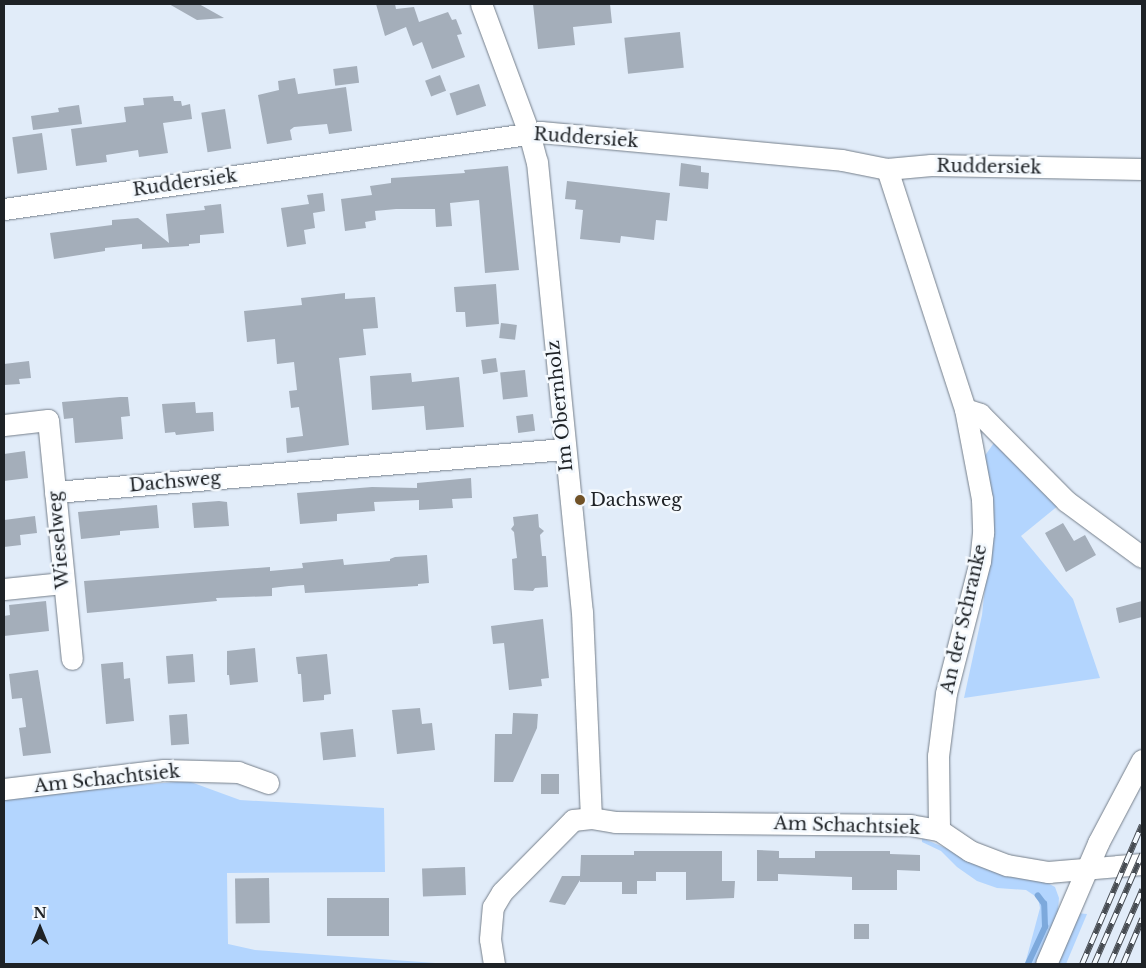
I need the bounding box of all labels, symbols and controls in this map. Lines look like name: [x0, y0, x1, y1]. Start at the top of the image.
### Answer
street label: Ruddersiek: [533, 124, 639, 152]
street label: Ruddersiek: [936, 155, 1042, 179]
street label: Ruddersiek: [131, 165, 239, 201]
street label: Im Obernholz: [542, 339, 578, 473]
street label: Dachsweg: [128, 467, 222, 497]
place label: Dachsweg: [590, 489, 682, 511]
street label: Wieselweg: [44, 490, 74, 590]
marker: Dachsweg: [574, 494, 586, 506]
street label: An der Schranke: [936, 542, 992, 696]
street label: Am Schachtsiek: [33, 761, 181, 797]
street label: Am Schachtsiek: [773, 813, 921, 839]
north arrow: [15, 903, 65, 953]
text: N: [33, 904, 47, 922]

